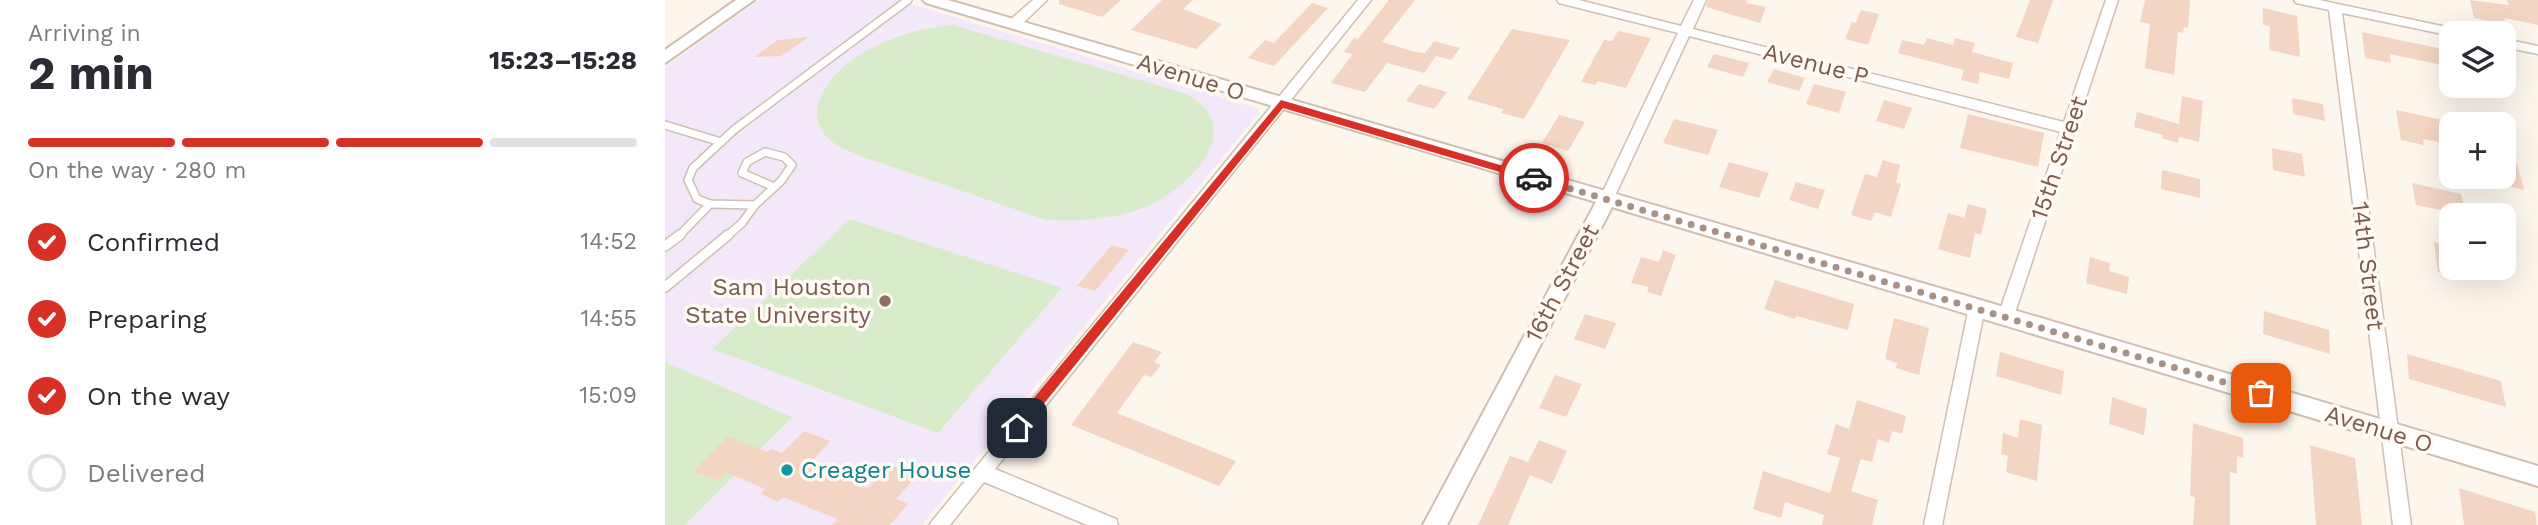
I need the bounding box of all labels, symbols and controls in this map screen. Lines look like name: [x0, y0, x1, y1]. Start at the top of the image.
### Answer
text: Arriving in: [28, 20, 141, 47]
map controls: [2439, 21, 2516, 280]
button: layers: [2439, 21, 2516, 98]
street label: Avenue P: [1760, 37, 1872, 91]
text: 15:23–15:28: [489, 45, 637, 75]
text: 2 min: [28, 46, 154, 100]
street label: Avenue O: [1134, 47, 1248, 107]
street label: 15th Street: [2025, 93, 2093, 223]
button: +: [2439, 112, 2516, 189]
courier: [1499, 143, 1569, 213]
text: On the way · 280 m: [28, 157, 246, 184]
icon: car: [1515, 159, 1553, 197]
street label: 14th Street: [2346, 200, 2390, 332]
button: −: [2439, 203, 2516, 280]
street label: 16th Street: [1519, 219, 1605, 347]
icon: check: [28, 223, 66, 261]
text: Confirmed: [87, 227, 220, 257]
text: 14:52: [580, 228, 637, 255]
place label: Sam Houston State University: [685, 273, 872, 329]
marker: Sam Houston State University: [877, 293, 893, 309]
icon: check: [28, 300, 66, 338]
text: Preparing: [87, 304, 207, 334]
text: 14:55: [580, 305, 637, 332]
pin: [2231, 363, 2291, 423]
icon: bag: [2242, 374, 2280, 412]
icon: check: [28, 377, 66, 415]
text: On the way: [87, 381, 230, 411]
text: 15:09: [579, 382, 637, 409]
pin: [987, 398, 1047, 458]
street label: Avenue O: [2322, 399, 2436, 459]
icon: home: [998, 409, 1036, 447]
place label: Creager House: [801, 456, 971, 484]
text: Delivered: [87, 458, 206, 488]
marker: Creager House: [779, 462, 795, 478]

